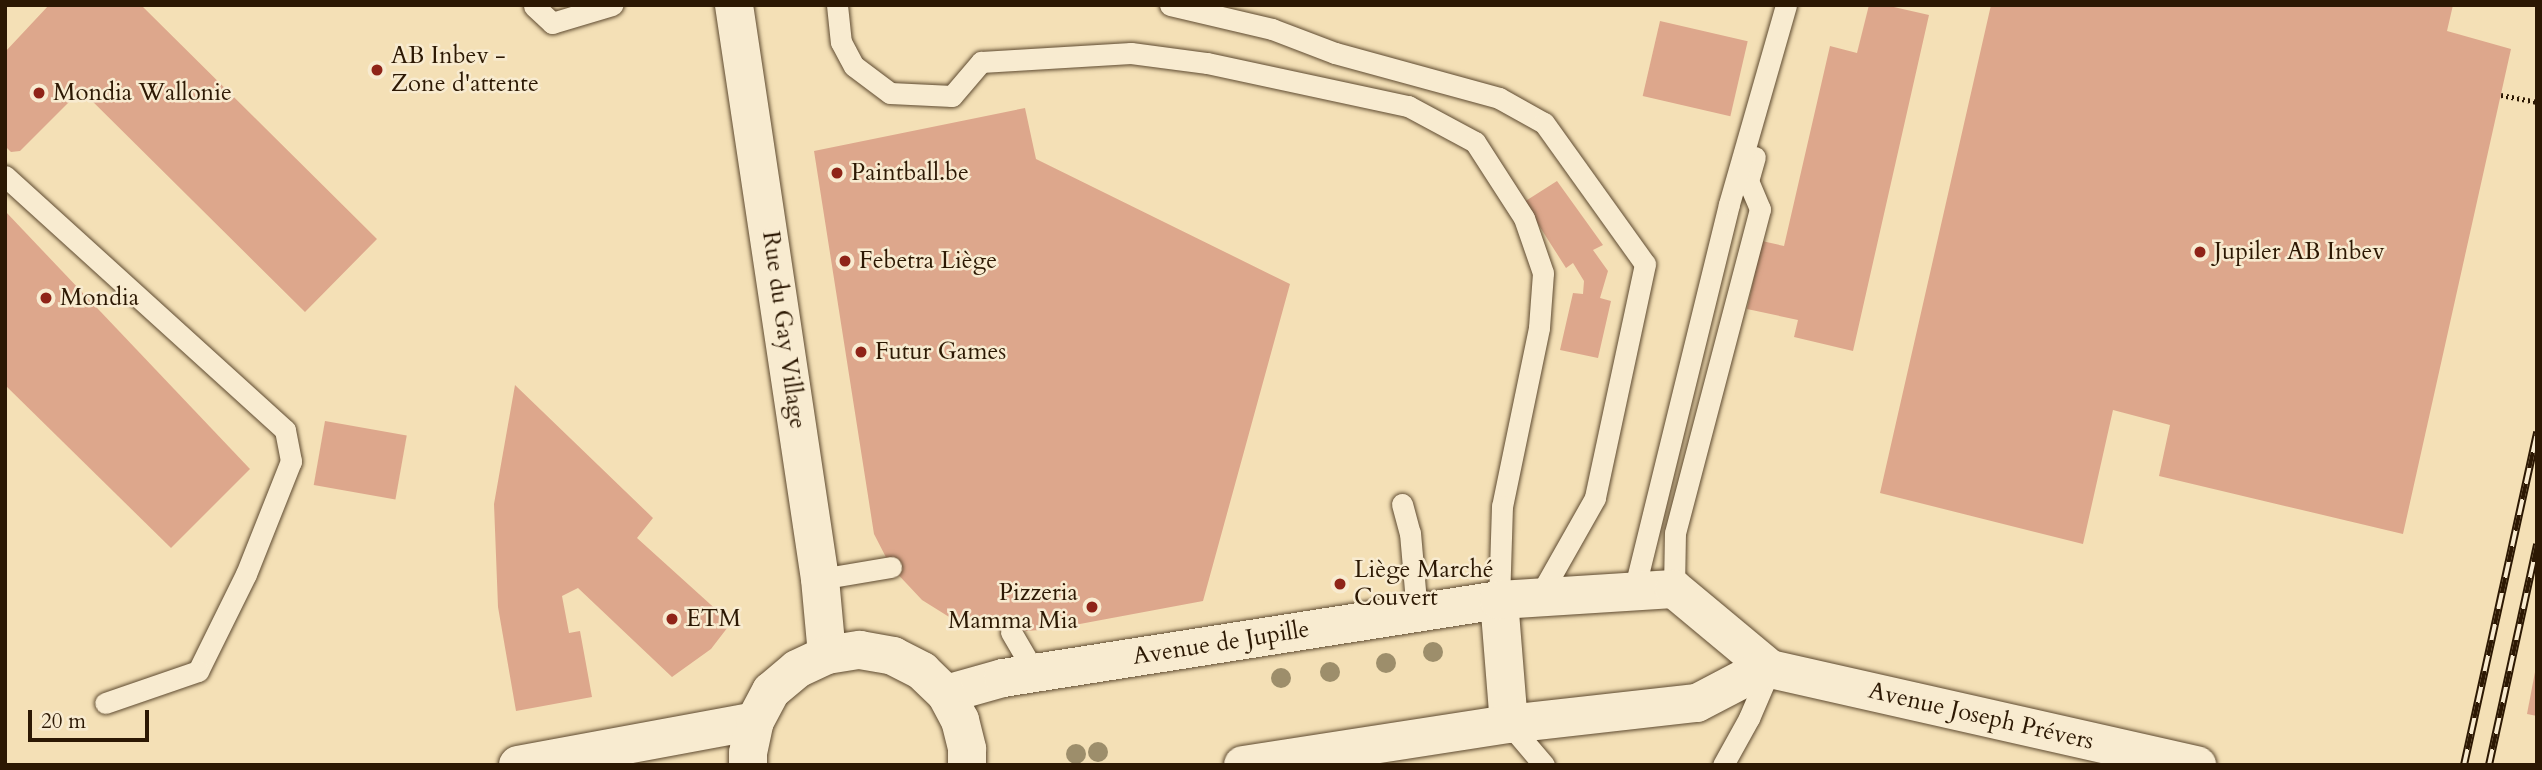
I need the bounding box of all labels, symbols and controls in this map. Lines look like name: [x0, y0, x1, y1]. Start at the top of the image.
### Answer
place label: AB Inbev - Zone d'attente: [391, 42, 539, 98]
marker: AB Inbev - Zone d'attente: [369, 62, 385, 78]
place label: Mondia Wallonie: [53, 79, 232, 107]
marker: Mondia Wallonie: [31, 85, 47, 101]
place label: Paintball.be: [851, 159, 969, 187]
marker: Paintball.be: [829, 165, 845, 181]
street label: Rue du Gay Village: [756, 229, 812, 431]
place label: Jupiler AB Inbev: [2214, 238, 2385, 266]
marker: Jupiler AB Inbev: [2192, 244, 2208, 260]
place label: Febetra Liège: [859, 247, 997, 275]
marker: Febetra Liège: [837, 253, 853, 269]
place label: Mondia: [60, 284, 139, 312]
marker: Mondia: [38, 290, 54, 306]
place label: Futur Games: [875, 338, 1006, 366]
marker: Futur Games: [853, 344, 869, 360]
place label: Liège Marché Couvert: [1354, 556, 1494, 612]
marker: Liège Marché Couvert: [1332, 576, 1348, 592]
place label: Pizzeria Mamma Mia: [948, 579, 1078, 635]
marker: Pizzeria Mamma Mia: [1084, 599, 1100, 615]
place label: ETM: [686, 605, 741, 633]
marker: ETM: [664, 611, 680, 627]
street label: Avenue de Jupille: [1131, 615, 1311, 671]
street label: Avenue Joseph Prévers: [1866, 676, 2096, 756]
scale bar: [32, 696, 152, 740]
text: 20 m: [41, 707, 86, 736]

